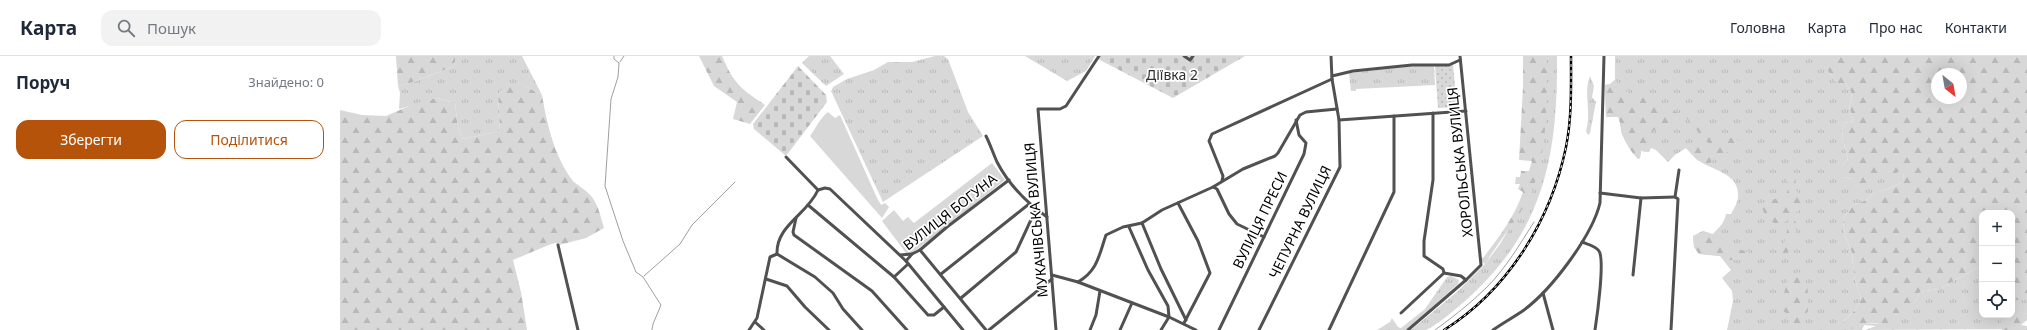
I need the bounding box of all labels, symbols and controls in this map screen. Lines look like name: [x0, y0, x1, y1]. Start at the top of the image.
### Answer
search box: [101, 10, 381, 46]
text: Карта: [20, 15, 77, 41]
icon: search: [115, 17, 137, 39]
text: Пошук: [147, 18, 196, 38]
text: Головна: [1730, 18, 1786, 37]
text: Карта: [1808, 18, 1847, 37]
text: Про нас: [1869, 18, 1923, 37]
text: Контакти: [1945, 18, 2007, 37]
park label: Діївка 2: [1146, 65, 1198, 84]
north arrow: [1931, 68, 1967, 104]
text: Поруч: [16, 71, 70, 94]
text: Знайдено: 0: [248, 73, 324, 91]
street label: ХОРОЛЬСЬКА ВУЛИЦЯ: [1442, 86, 1477, 238]
button: Зберегти: [16, 120, 166, 159]
button: Поділитися: [174, 120, 324, 159]
street label: МУКАЧІВСЬКА ВУЛИЦЯ: [1019, 142, 1052, 298]
street label: ЧЕПУРНА ВУЛИЦЯ: [1264, 162, 1335, 282]
street label: ВУЛИЦЯ ПРЕСИ: [1228, 168, 1291, 271]
street label: ВУЛИЦЯ БОГУНА: [899, 169, 1001, 254]
map controls: [1979, 210, 2015, 318]
button: +: [1979, 210, 2015, 246]
button: −: [1979, 246, 2015, 282]
button: locate: [1979, 282, 2015, 318]

